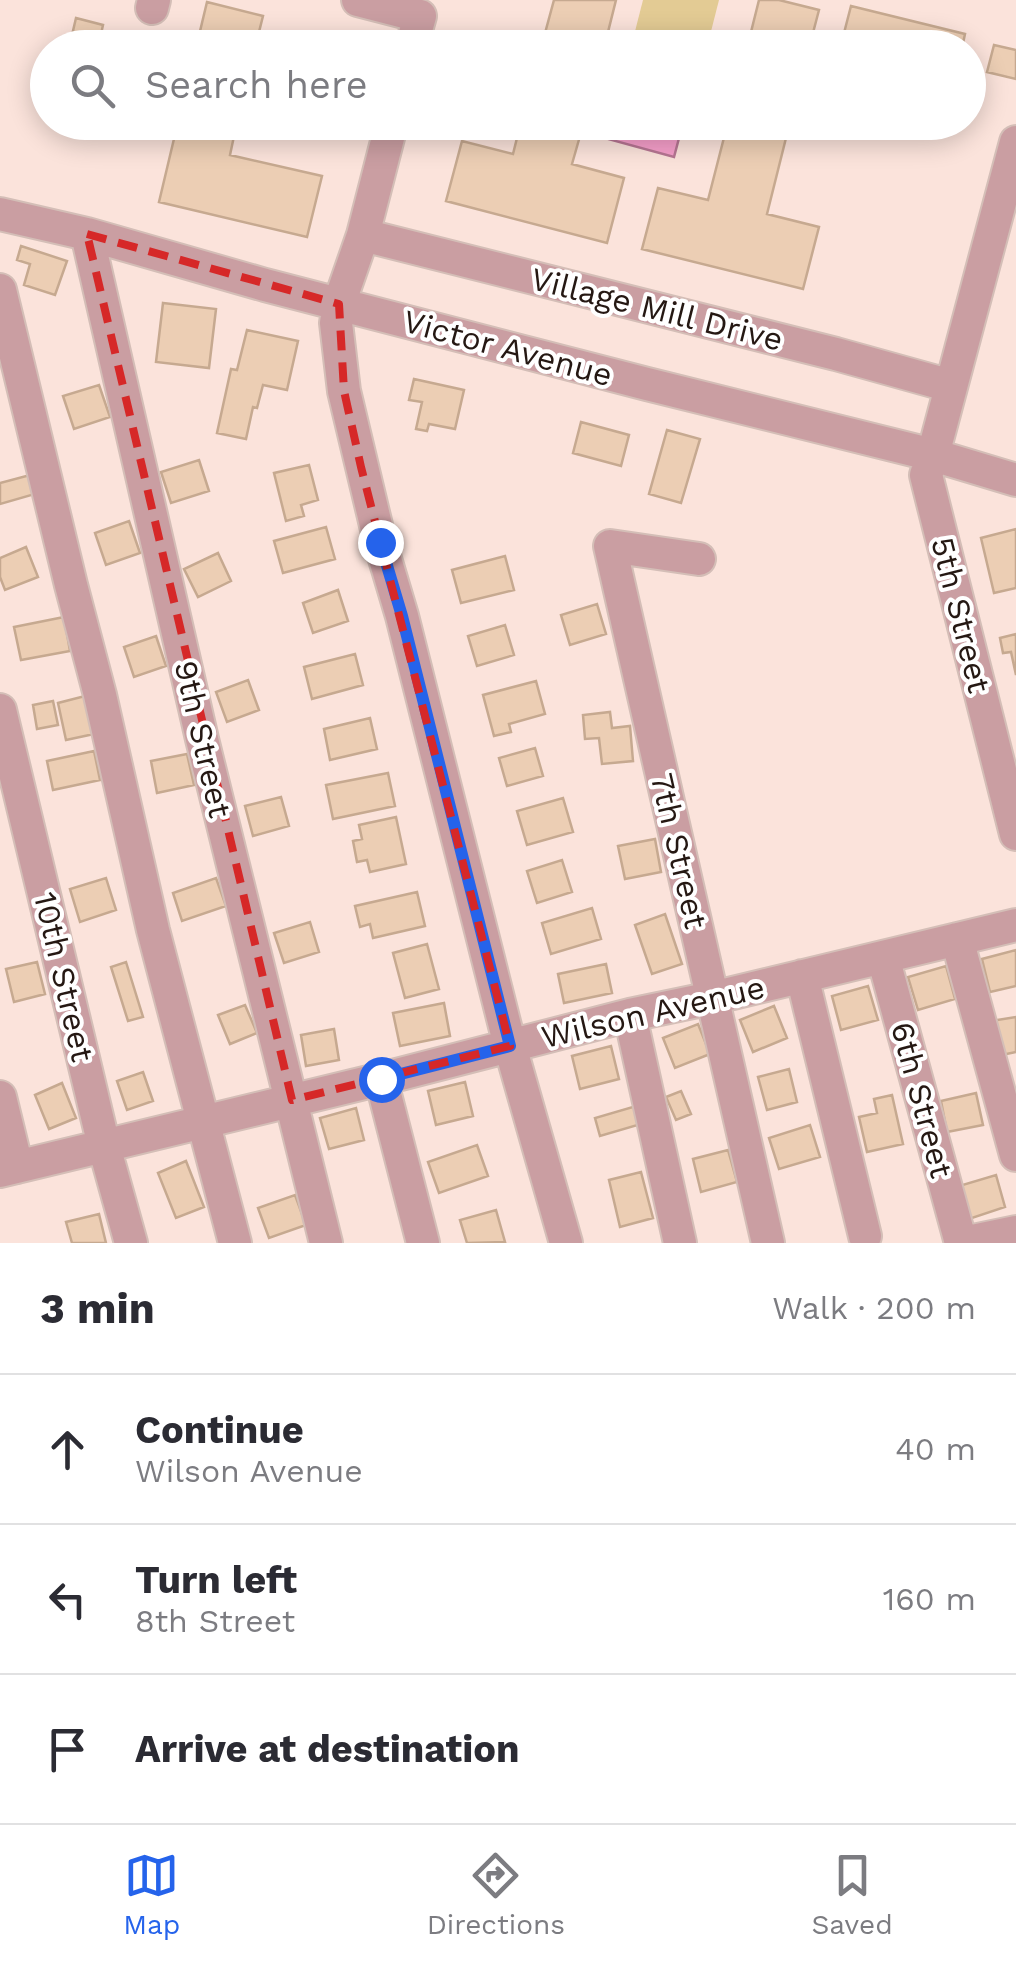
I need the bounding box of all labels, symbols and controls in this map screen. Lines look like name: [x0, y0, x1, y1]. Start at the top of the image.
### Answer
search box: [30, 30, 986, 140]
icon: search: [65, 58, 120, 113]
text: Search here: [145, 63, 368, 107]
street label: Village Mill Drive: [527, 259, 787, 359]
street label: Victor Avenue: [399, 302, 617, 394]
route end: [358, 520, 404, 566]
street label: 5th Street: [923, 533, 999, 697]
street label: 9th Street: [166, 657, 240, 821]
street label: 7th Street: [643, 770, 715, 932]
street label: 10th Street: [26, 889, 102, 1065]
street label: Wilson Avenue: [538, 968, 768, 1056]
street label: 6th Street: [883, 1018, 961, 1182]
route start: [359, 1057, 405, 1103]
text: 3 min: [40, 1284, 155, 1333]
text: Walk · 200 m: [772, 1289, 976, 1327]
text: Continue: [135, 1408, 304, 1452]
icon: ahead: [40, 1422, 95, 1477]
text: 40 m: [895, 1430, 976, 1468]
text: Wilson Avenue: [135, 1452, 363, 1490]
text: Turn left: [135, 1558, 297, 1602]
icon: left: [40, 1572, 95, 1627]
text: 160 m: [883, 1580, 976, 1618]
text: 8th Street: [135, 1602, 295, 1640]
icon: arrive: [40, 1722, 95, 1777]
text: Arrive at destination: [135, 1727, 520, 1771]
tab: Map: [123, 1848, 180, 1941]
tab: Directions: [427, 1848, 565, 1941]
tab: Saved: [811, 1848, 893, 1941]

